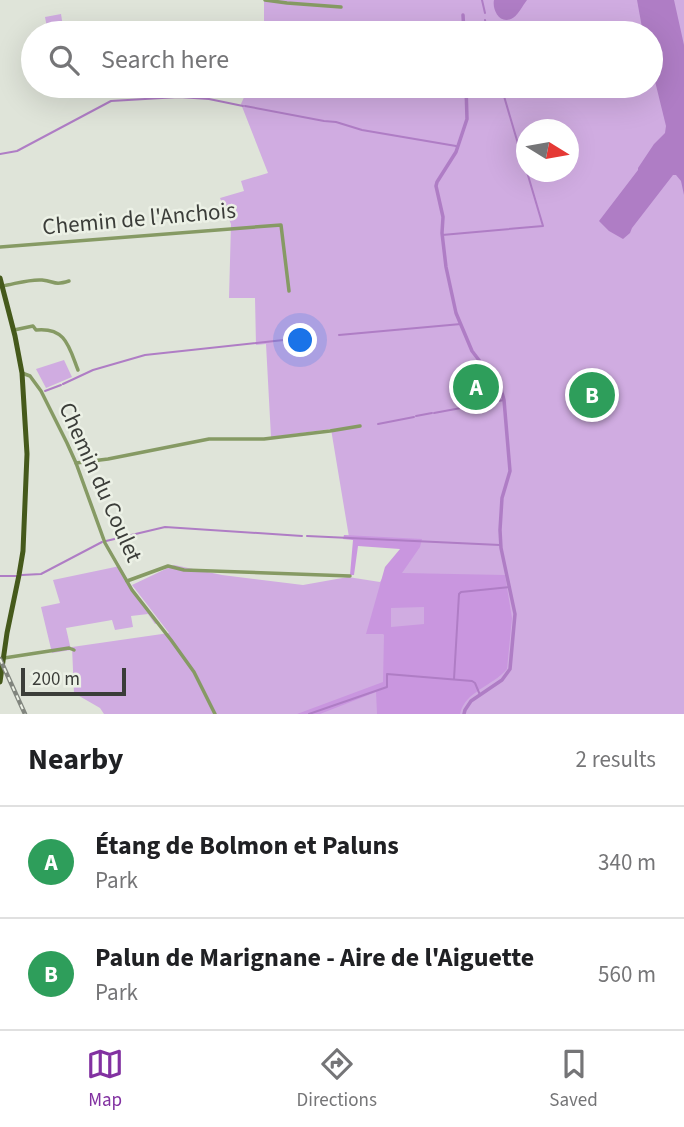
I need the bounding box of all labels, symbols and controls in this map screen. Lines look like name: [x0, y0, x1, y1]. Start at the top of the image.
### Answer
search box: [21, 21, 663, 98]
icon: search: [45, 41, 83, 79]
text: Search here: [101, 41, 229, 78]
north arrow: [516, 119, 579, 182]
street label: Chemin de l'Anchois: [41, 194, 237, 243]
your location: [283, 323, 317, 357]
pin: A: [453, 361, 499, 413]
pin: B: [569, 369, 615, 421]
street label: Chemin du Coulet: [51, 397, 151, 568]
scale bar: [21, 665, 126, 697]
text: 200 m: [32, 666, 80, 693]
text: Nearby: [28, 738, 123, 781]
text: 2 results: [576, 743, 656, 776]
text: Étang de Bolmon et Paluns: [95, 827, 399, 864]
text: A: [44, 846, 58, 879]
text: 340 m: [598, 846, 656, 879]
text: Park: [95, 864, 138, 897]
text: Palun de Marignane - Aire de l'Aiguette: [95, 939, 534, 976]
text: B: [44, 958, 58, 991]
text: 560 m: [598, 958, 656, 991]
text: Park: [95, 976, 138, 1009]
tab: Map: [86, 1045, 124, 1114]
tab: Directions: [297, 1045, 377, 1114]
tab: Saved: [549, 1045, 598, 1114]

